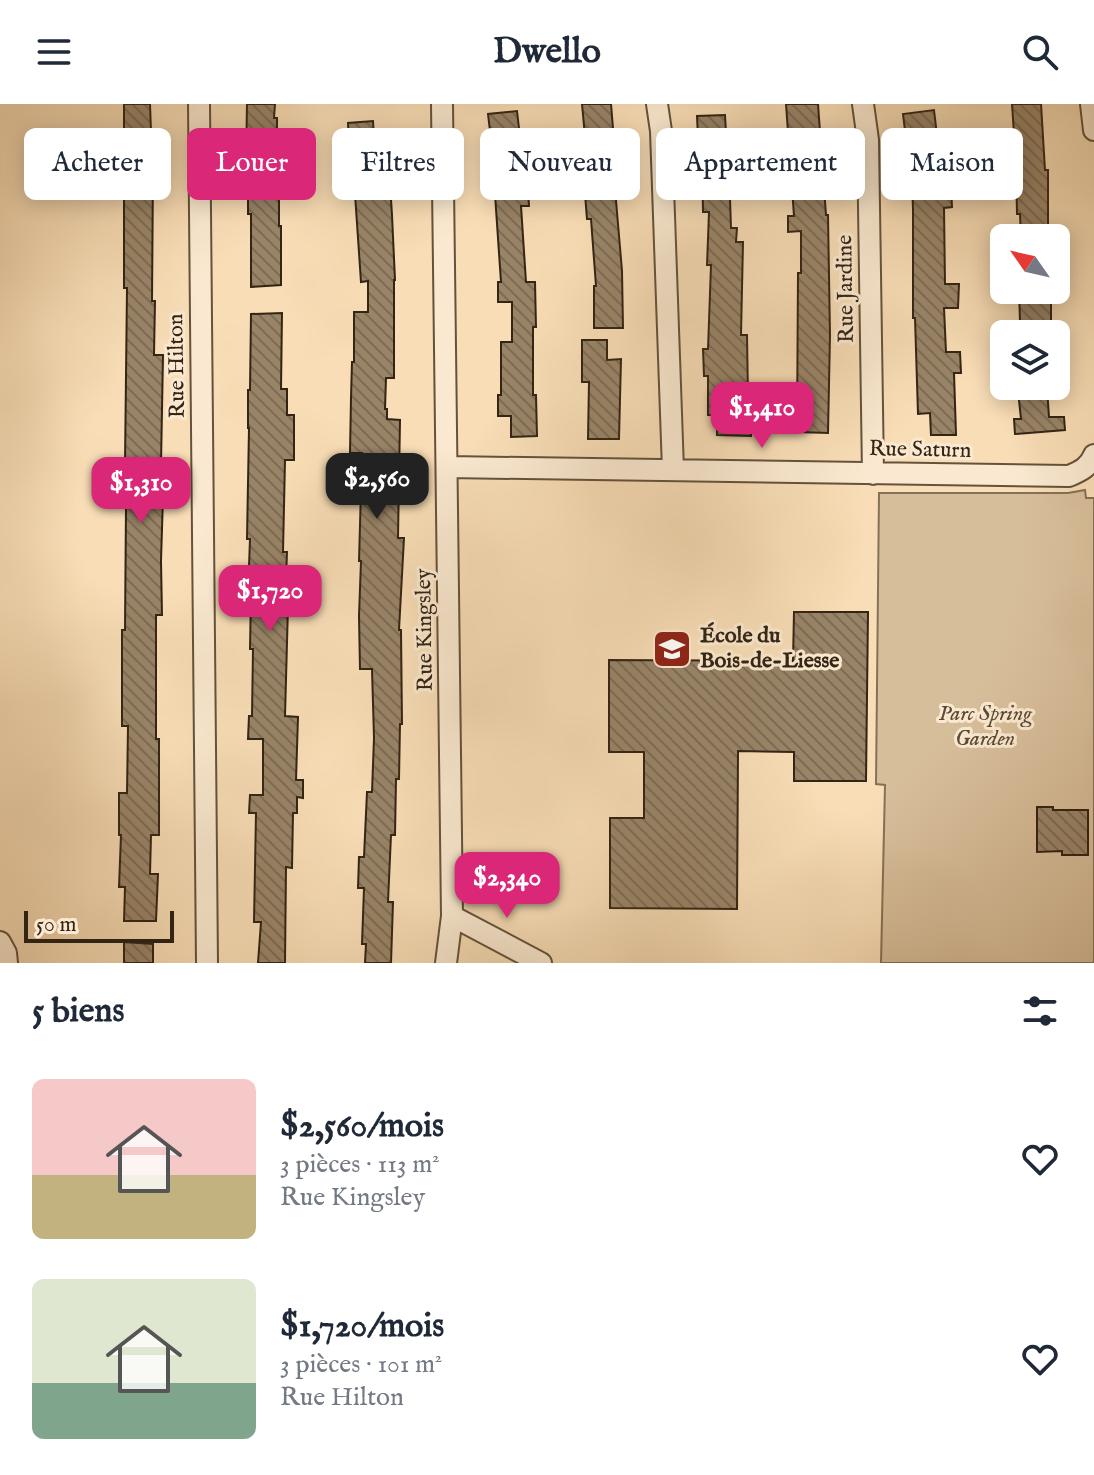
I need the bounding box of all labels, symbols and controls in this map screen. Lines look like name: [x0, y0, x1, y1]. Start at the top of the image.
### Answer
text: Dwello: [493, 29, 601, 75]
icon: menu: [32, 30, 76, 74]
icon: search: [1018, 30, 1062, 74]
chip: Acheter: [24, 128, 171, 200]
chip: Louer: [187, 128, 316, 200]
chip: Filtres: [332, 128, 464, 200]
chip: Nouveau: [480, 128, 640, 200]
chip: Appartement: [656, 128, 865, 200]
chip: Maison: [881, 128, 1023, 200]
north arrow: [990, 224, 1070, 304]
map controls: [990, 224, 1070, 400]
street label: Rue Jardine: [831, 235, 861, 343]
street label: Rue Hilton: [162, 313, 192, 419]
button: layers: [990, 320, 1070, 400]
pin: $1,410: [697, 382, 827, 450]
text: $1,410: [729, 391, 795, 424]
street label: Rue Saturn: [869, 435, 972, 465]
pin: $2,560: [312, 453, 442, 521]
pin: $1,310: [76, 457, 206, 525]
text: $2,560: [344, 462, 410, 495]
text: $1,310: [109, 466, 173, 499]
pin: $1,720: [205, 565, 335, 633]
street label: Rue Kingsley: [410, 568, 440, 692]
text: $1,720: [237, 574, 303, 607]
place label: École du Bois-de-Liesse: [700, 622, 839, 675]
school or university icon: École du Bois-de-Liesse: [651, 628, 693, 670]
park label: Parc Spring Garden: [939, 700, 1033, 753]
pin: $2,340: [442, 852, 572, 920]
text: $2,340: [473, 861, 541, 894]
scale bar: [24, 907, 174, 943]
text: 50 m: [36, 911, 77, 939]
icon: filters: [1018, 989, 1062, 1033]
text: 5 biens: [32, 990, 124, 1033]
text: $2,560/mois: [280, 1105, 444, 1148]
icon: home: [96, 1111, 192, 1207]
icon: heart: [1018, 1137, 1062, 1181]
text: 3 pièces · 113 m²: [280, 1148, 440, 1181]
text: Rue Kingsley: [280, 1181, 425, 1214]
text: $1,720/mois: [280, 1305, 444, 1348]
icon: home: [96, 1311, 192, 1407]
icon: heart: [1018, 1337, 1062, 1381]
text: 3 pièces · 101 m²: [280, 1348, 442, 1381]
text: Rue Hilton: [280, 1381, 404, 1414]

